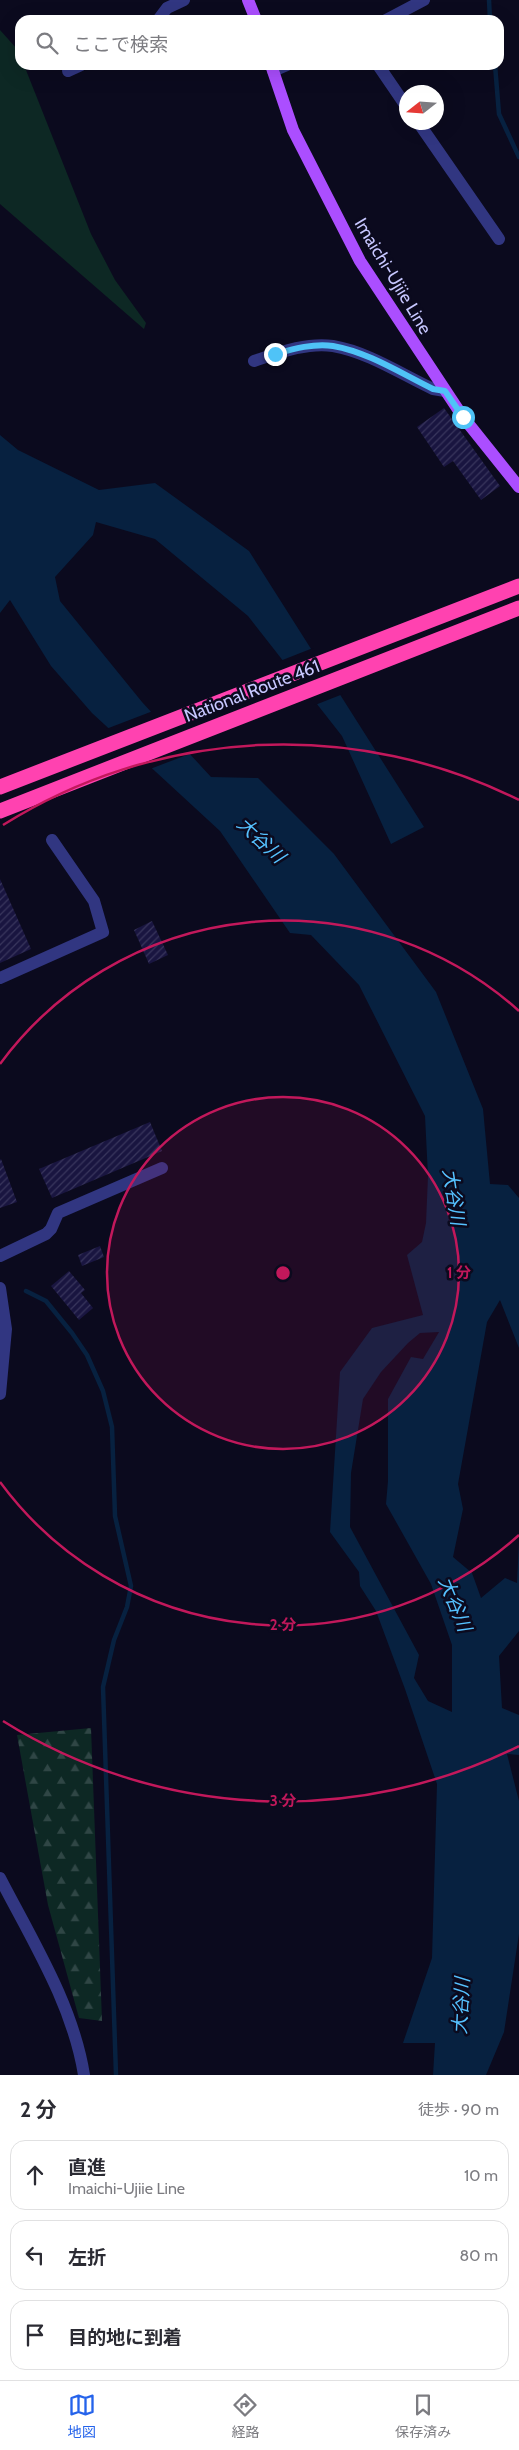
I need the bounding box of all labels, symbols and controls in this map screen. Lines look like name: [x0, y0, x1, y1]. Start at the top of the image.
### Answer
search box: [15, 15, 504, 70]
icon: search: [33, 29, 61, 57]
text: ここで検索: [73, 33, 168, 56]
north arrow: [399, 85, 444, 130]
street label: Imaichi-Ujiie Line: [350, 214, 436, 338]
route end: [264, 343, 287, 366]
route start: [452, 406, 475, 429]
street label: National Route 461: [181, 655, 323, 727]
water label: 大谷川: [232, 812, 291, 869]
water label: 大谷川: [438, 1167, 470, 1229]
centre of rings: [274, 1264, 292, 1282]
text: 1 分: [447, 1264, 471, 1282]
water label: 大谷川: [434, 1573, 477, 1637]
text: 2 分: [270, 1616, 296, 1634]
text: 3 分: [270, 1792, 296, 1810]
water label: 大谷川: [448, 1975, 474, 2035]
text: 2 分: [20, 2097, 57, 2122]
text: 徒歩 · 90 m: [418, 2100, 499, 2119]
text: 直進: [68, 2156, 106, 2179]
icon: ahead: [21, 2161, 49, 2189]
text: 10 m: [464, 2166, 498, 2185]
text: Imaichi-Ujiie Line: [68, 2179, 185, 2198]
icon: left: [21, 2241, 49, 2269]
text: 左折: [68, 2246, 106, 2269]
text: 80 m: [460, 2246, 498, 2265]
icon: arrive: [21, 2321, 49, 2349]
text: 目的地に到着: [68, 2326, 182, 2349]
tab: 地図: [68, 2391, 96, 2441]
tab: 経路: [231, 2391, 259, 2441]
tab: 保存済み: [395, 2391, 451, 2441]

